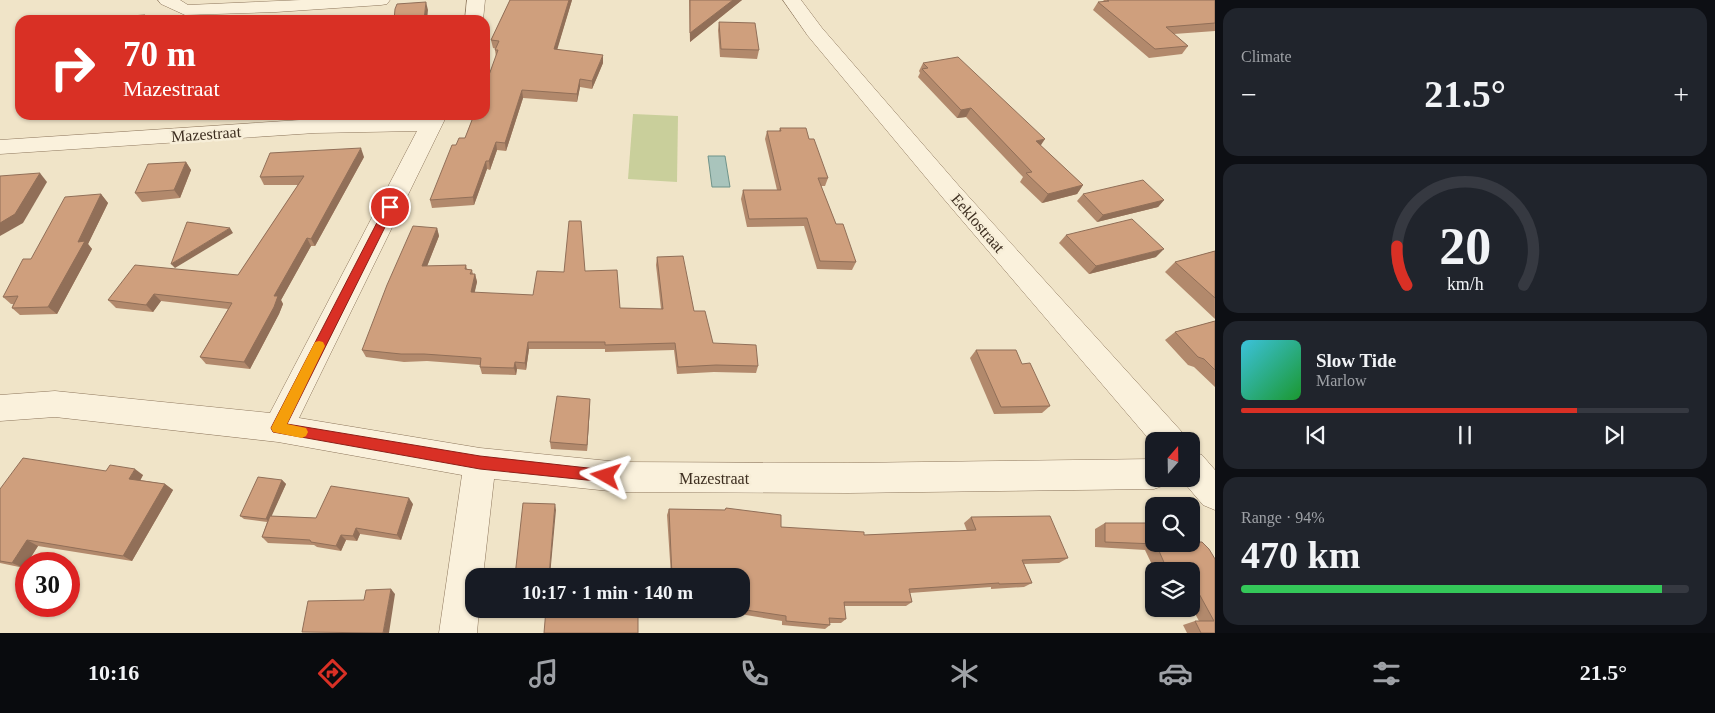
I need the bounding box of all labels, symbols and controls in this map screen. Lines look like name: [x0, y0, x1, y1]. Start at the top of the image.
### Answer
icon: right: [40, 35, 105, 100]
text: 70 m: [123, 35, 196, 74]
text: Climate: [1241, 48, 1292, 65]
text: 21.5°: [1424, 73, 1506, 115]
text: Mazestraat: [123, 76, 220, 101]
text: −: [1241, 79, 1257, 110]
text: +: [1673, 79, 1689, 110]
street label: Mazestraat: [170, 123, 242, 145]
pin: [369, 186, 411, 228]
street label: Eeklostraat: [948, 190, 1008, 256]
icon: arrive: [376, 193, 404, 221]
text: 20: [1439, 218, 1491, 275]
text: km/h: [1447, 274, 1483, 294]
text: Slow Tide: [1316, 350, 1396, 371]
text: Marlow: [1316, 372, 1367, 389]
icon: previous: [1302, 421, 1330, 449]
icon: pause: [1451, 421, 1479, 449]
icon: next: [1600, 421, 1628, 449]
north arrow: [1145, 432, 1200, 488]
map controls: [1145, 432, 1200, 617]
position arrow: [579, 449, 631, 501]
street label: Mazestraat: [679, 470, 750, 487]
button: search: [1145, 497, 1200, 552]
text: Range · 94%: [1241, 509, 1325, 526]
text: 470 km: [1241, 534, 1360, 576]
speed limit sign: 30: [15, 552, 80, 617]
button: layers: [1145, 562, 1200, 617]
text: 10:17 · 1 min · 140 m: [522, 582, 693, 603]
icon: directions: [315, 656, 350, 691]
icon: music: [526, 656, 561, 691]
icon: phone: [737, 656, 772, 691]
icon: climate: [947, 656, 982, 691]
icon: car: [1158, 656, 1193, 691]
icon: filters: [1369, 656, 1404, 691]
text: 10:16: [88, 660, 139, 685]
text: 21.5°: [1580, 660, 1627, 685]

